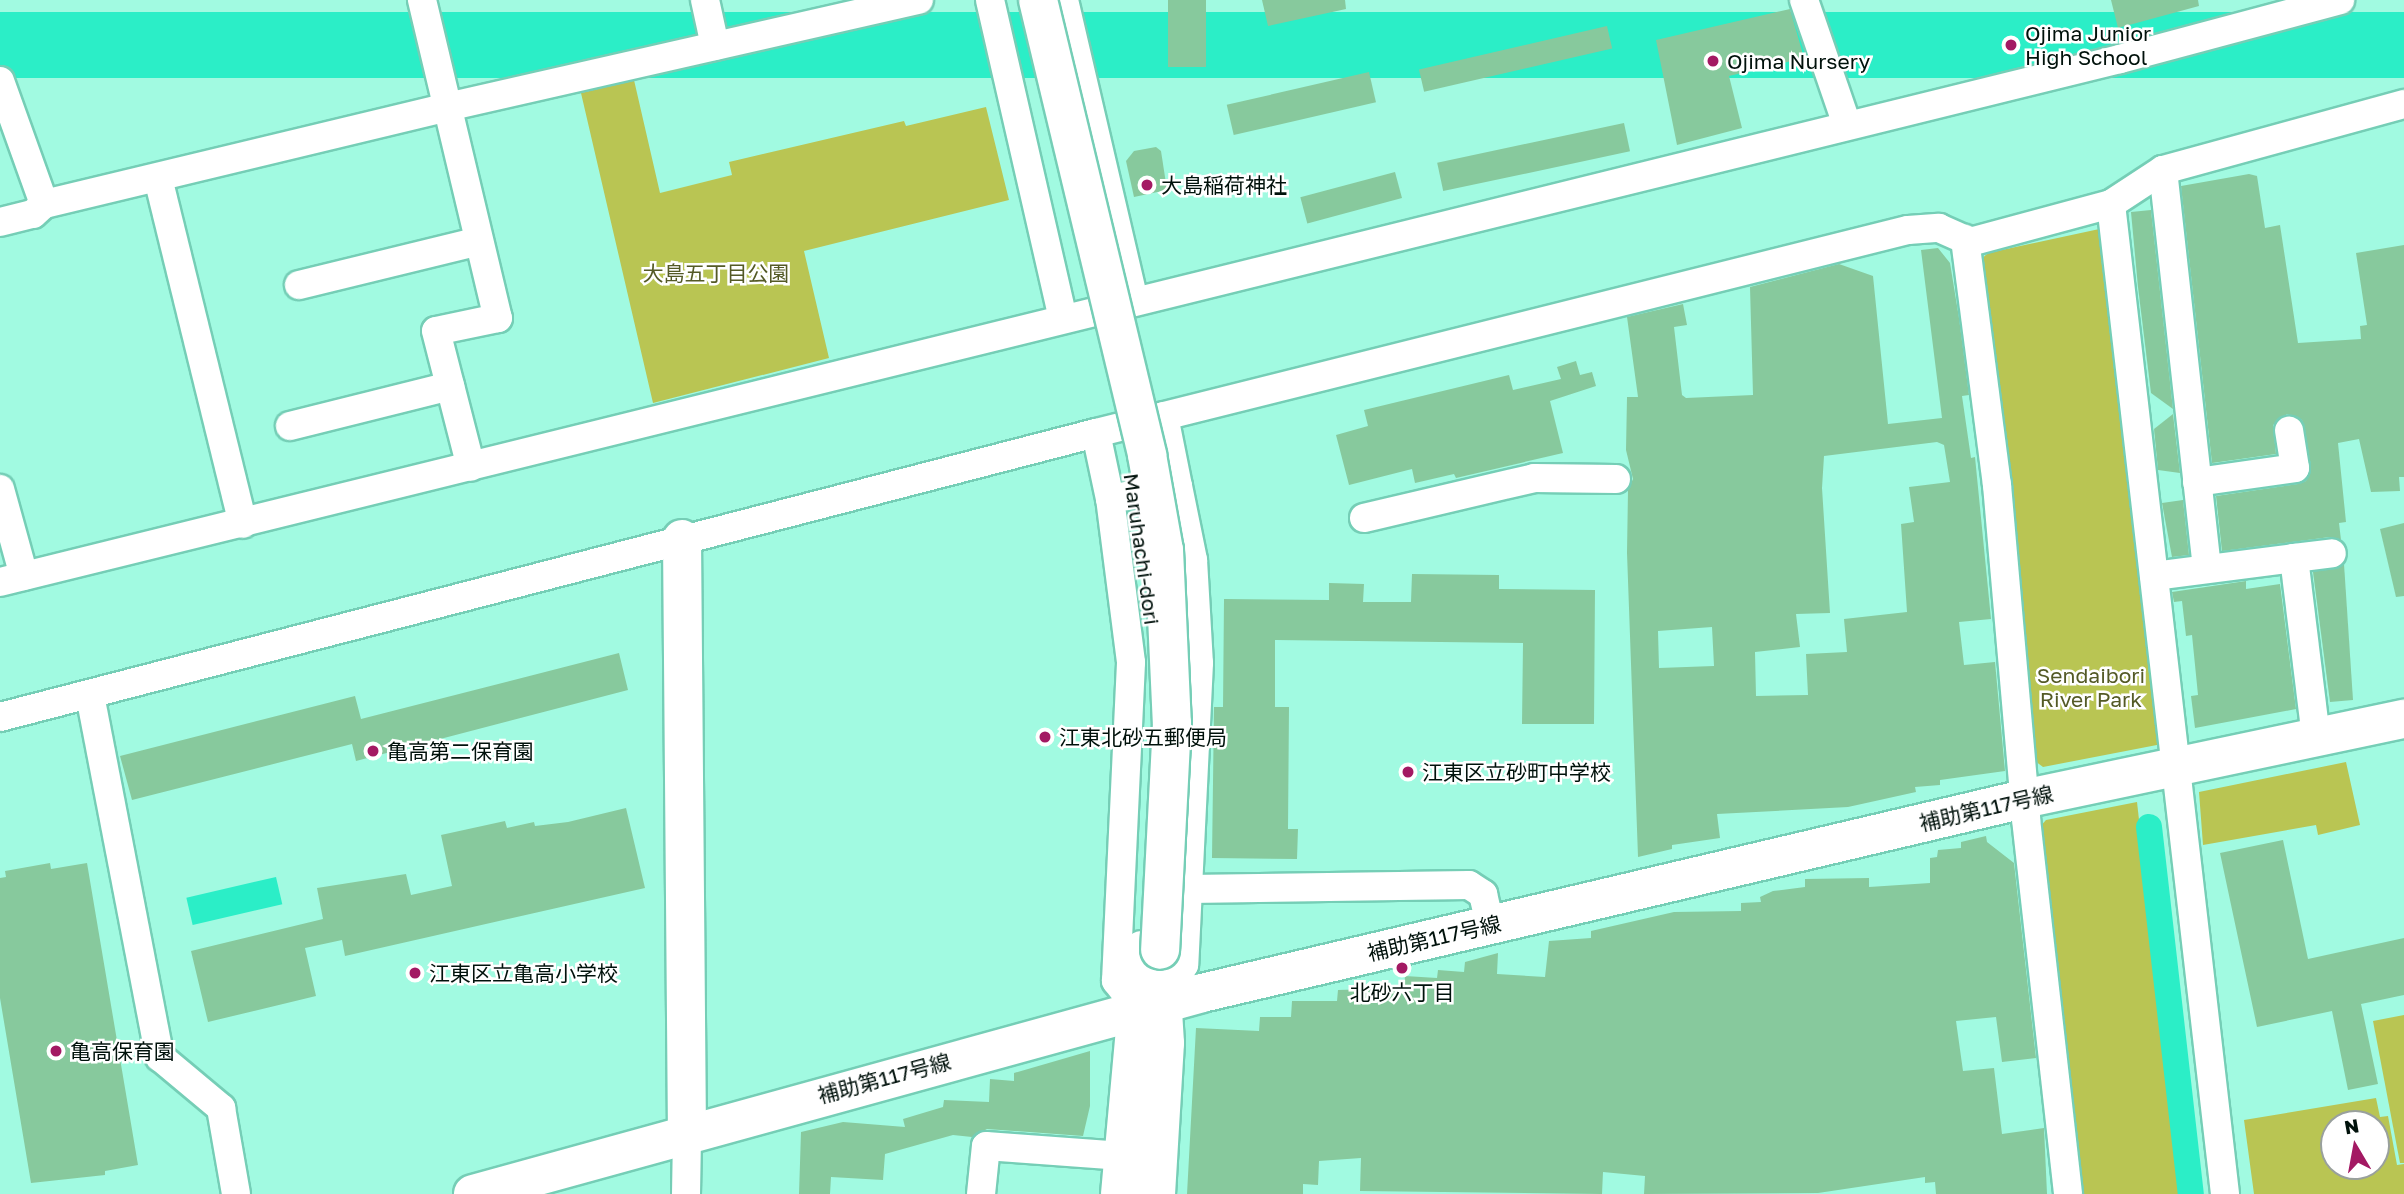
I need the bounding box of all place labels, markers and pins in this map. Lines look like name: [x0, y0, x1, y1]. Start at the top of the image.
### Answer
place label: Ojima Junior High School: [2025, 20, 2151, 70]
marker: Ojima Junior High School: [2003, 37, 2019, 53]
place label: Ojima Nursery: [1727, 48, 1870, 74]
marker: Ojima Nursery: [1705, 53, 1721, 69]
place label: 大島稲荷神社: [1161, 172, 1287, 198]
marker: 大島稲荷神社: [1139, 177, 1155, 193]
place label: 江東北砂五郵便局: [1059, 724, 1227, 750]
marker: 江東北砂五郵便局: [1037, 729, 1053, 745]
place label: 亀高第二保育園: [387, 738, 534, 764]
marker: 亀高第二保育園: [365, 743, 381, 759]
place label: 江東区立砂町中学校: [1422, 759, 1611, 785]
marker: 江東区立砂町中学校: [1400, 764, 1416, 780]
place label: 江東区立亀高小学校: [429, 960, 618, 986]
marker: 北砂六丁目: [1394, 960, 1410, 976]
marker: 江東区立亀高小学校: [407, 965, 423, 981]
place label: 北砂六丁目: [1350, 979, 1454, 1005]
place label: 亀高保育園: [70, 1038, 175, 1064]
marker: 亀高保育園: [48, 1043, 64, 1059]

